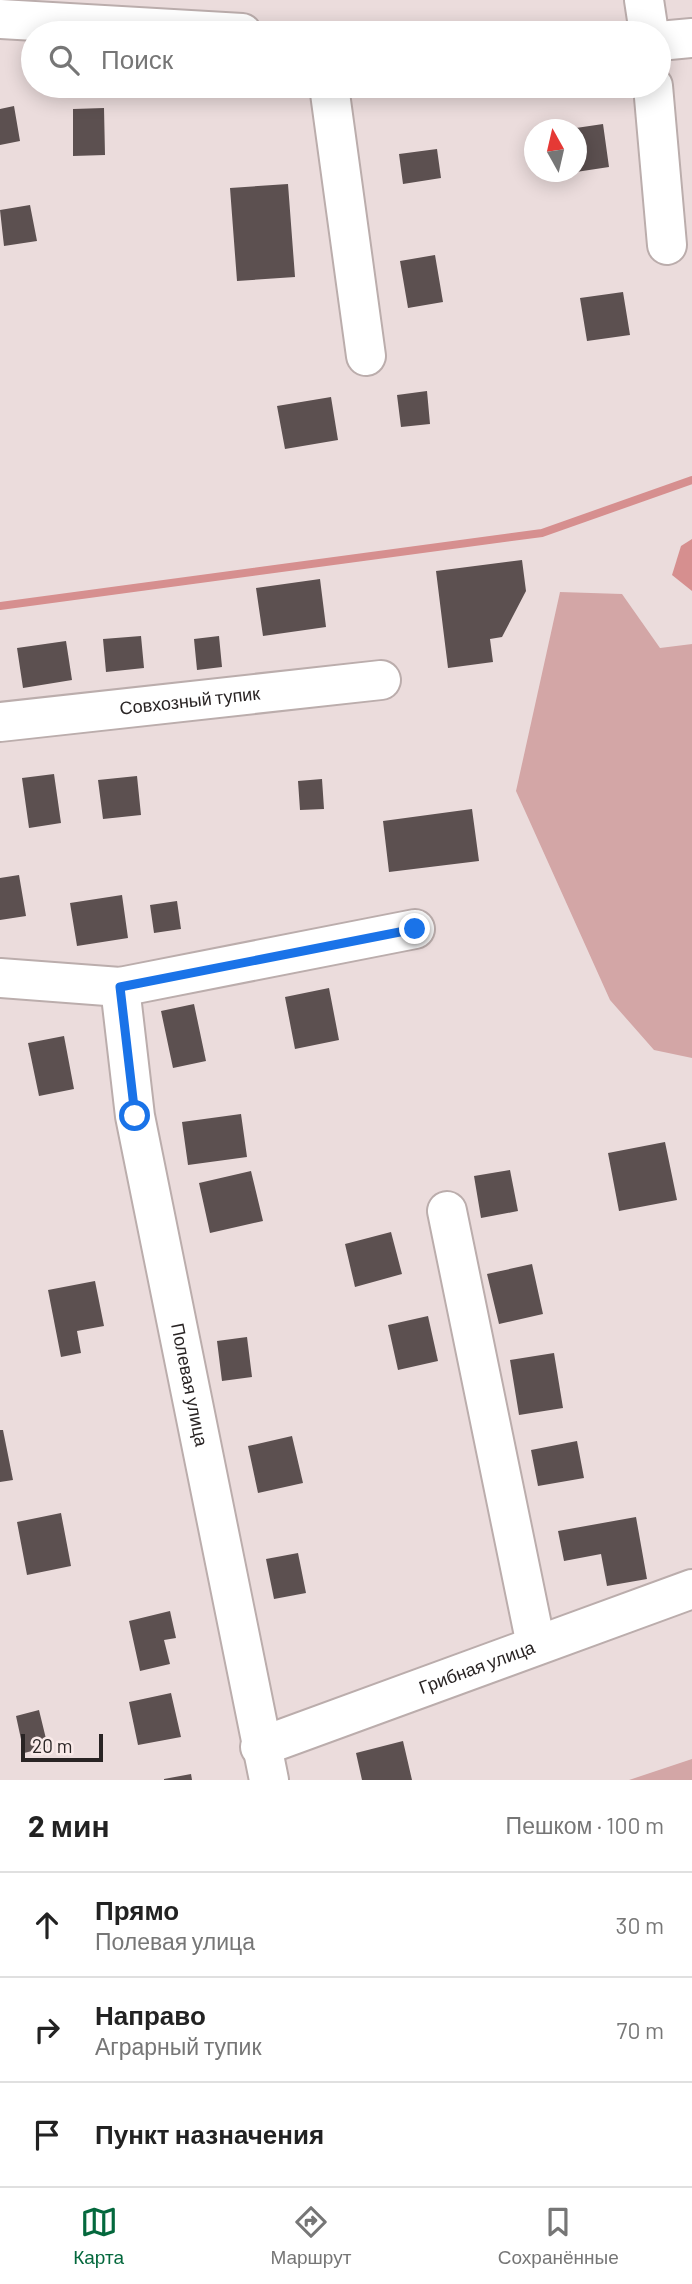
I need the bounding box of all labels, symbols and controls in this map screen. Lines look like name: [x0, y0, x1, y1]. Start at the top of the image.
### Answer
search box: [21, 21, 671, 98]
icon: search: [45, 41, 83, 79]
text: Поиск: [101, 43, 173, 74]
north arrow: [524, 119, 587, 182]
street label: Совхозный тупик: [118, 681, 261, 719]
route end: [399, 913, 430, 944]
route start: [119, 1100, 150, 1131]
street label: Полевая улица: [167, 1321, 214, 1449]
street label: Грибная улица: [416, 1635, 539, 1698]
scale bar: [21, 1731, 103, 1763]
text: 20 m: [32, 1734, 72, 1757]
text: 2 мин: [28, 1807, 110, 1843]
text: Пешком · 100 m: [506, 1811, 664, 1839]
text: Прямо: [95, 1894, 179, 1925]
icon: ahead: [28, 1906, 66, 1944]
text: 30 m: [616, 1911, 664, 1939]
text: Полевая улица: [95, 1927, 255, 1955]
text: Направо: [95, 1999, 206, 2030]
icon: right: [28, 2011, 66, 2049]
text: 70 m: [617, 2016, 664, 2044]
text: Аграрный тупик: [95, 2032, 261, 2060]
icon: arrive: [28, 2116, 66, 2154]
text: Пункт назначения: [95, 2118, 324, 2149]
tab: Карта: [73, 2203, 124, 2269]
tab: Маршрут: [270, 2203, 351, 2269]
tab: Сохранённые: [498, 2203, 619, 2269]

